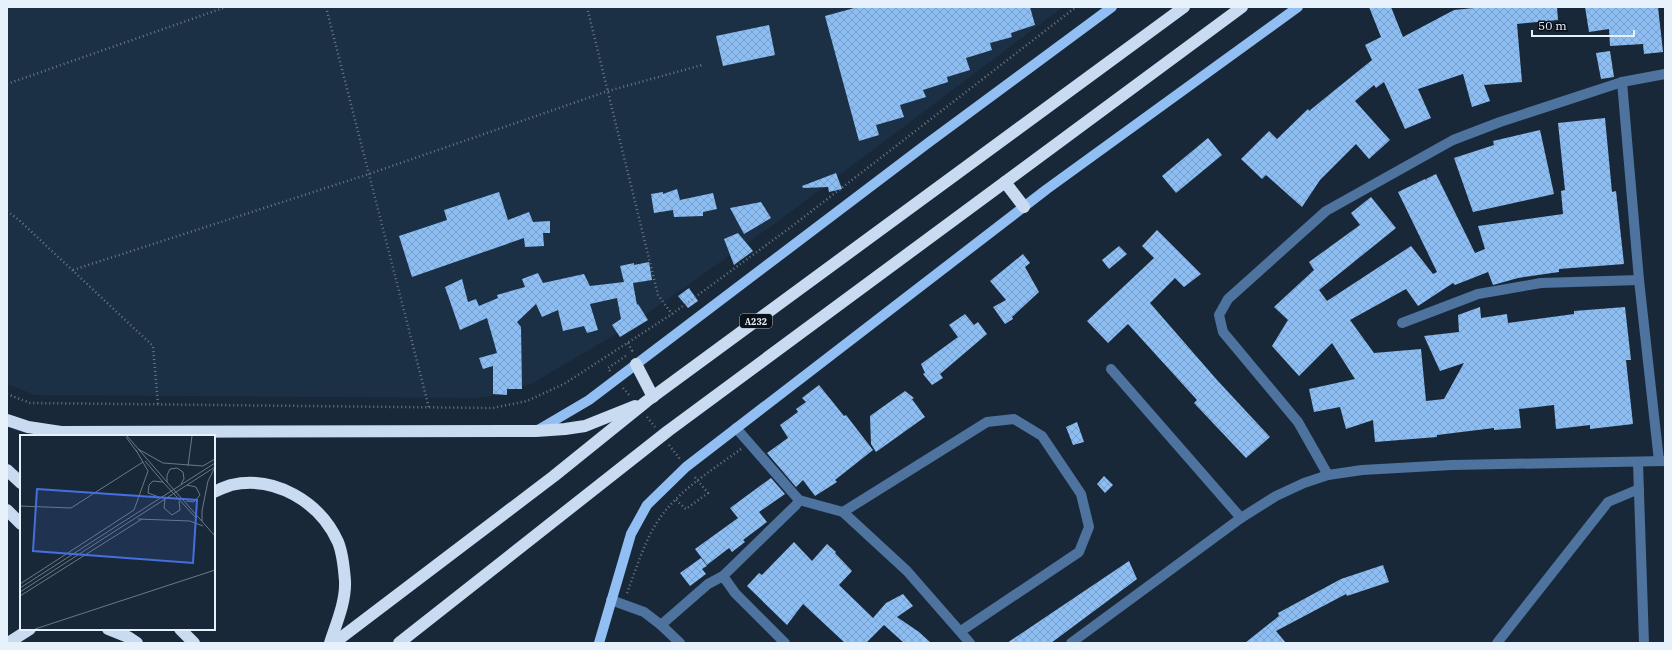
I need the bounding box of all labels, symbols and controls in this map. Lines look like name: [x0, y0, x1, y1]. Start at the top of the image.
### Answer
scale bar: [1532, 12, 1634, 38]
text: 50 m: [1538, 18, 1567, 33]
road number: A232: [740, 314, 772, 328]
inset map: [20, 435, 215, 630]

